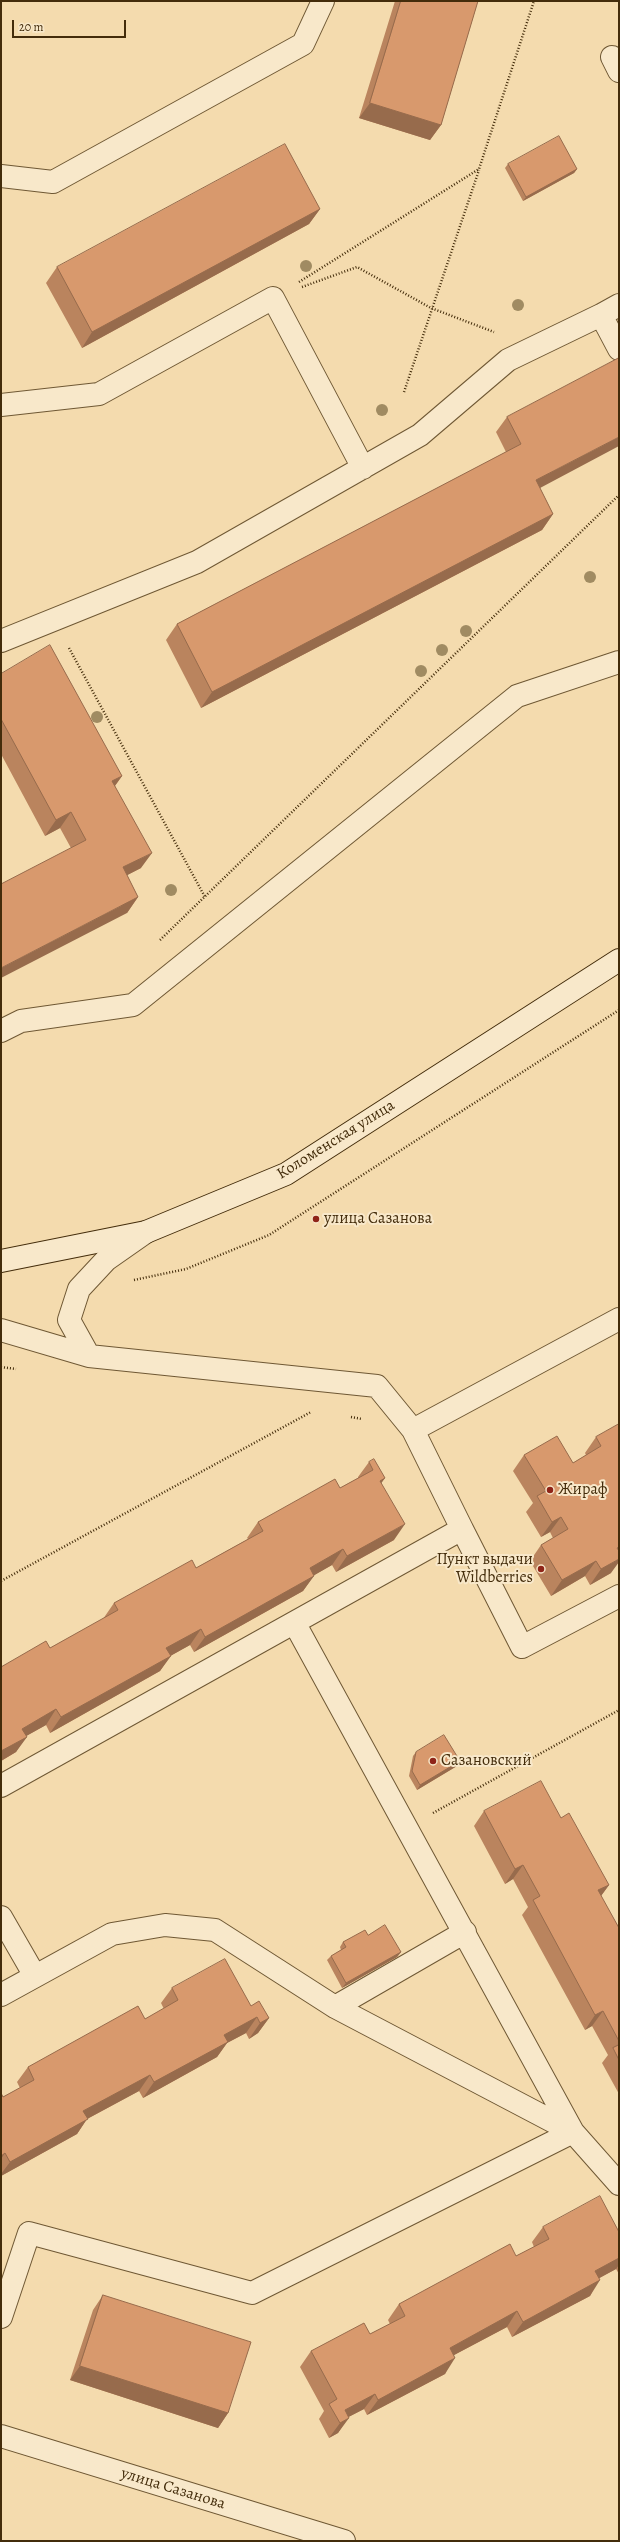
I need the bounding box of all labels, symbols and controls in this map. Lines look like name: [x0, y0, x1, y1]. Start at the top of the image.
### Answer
scale bar: [14, 12, 128, 38]
text: 20 m: [19, 19, 43, 35]
street label: Коломенская улица: [274, 1096, 398, 1184]
place label: улица Сазанова: [324, 1209, 432, 1229]
marker: улица Сазанова: [311, 1214, 321, 1224]
place label: Жираф: [558, 1480, 608, 1500]
marker: Жираф: [545, 1485, 555, 1495]
place label: Пункт выдачи Wildberries: [436, 1550, 533, 1588]
marker: Пункт выдачи Wildberries: [536, 1564, 546, 1574]
place label: Сазановский: [441, 1751, 532, 1771]
marker: Сазановский: [428, 1756, 438, 1766]
street label: улица Сазанова: [119, 2464, 227, 2514]

